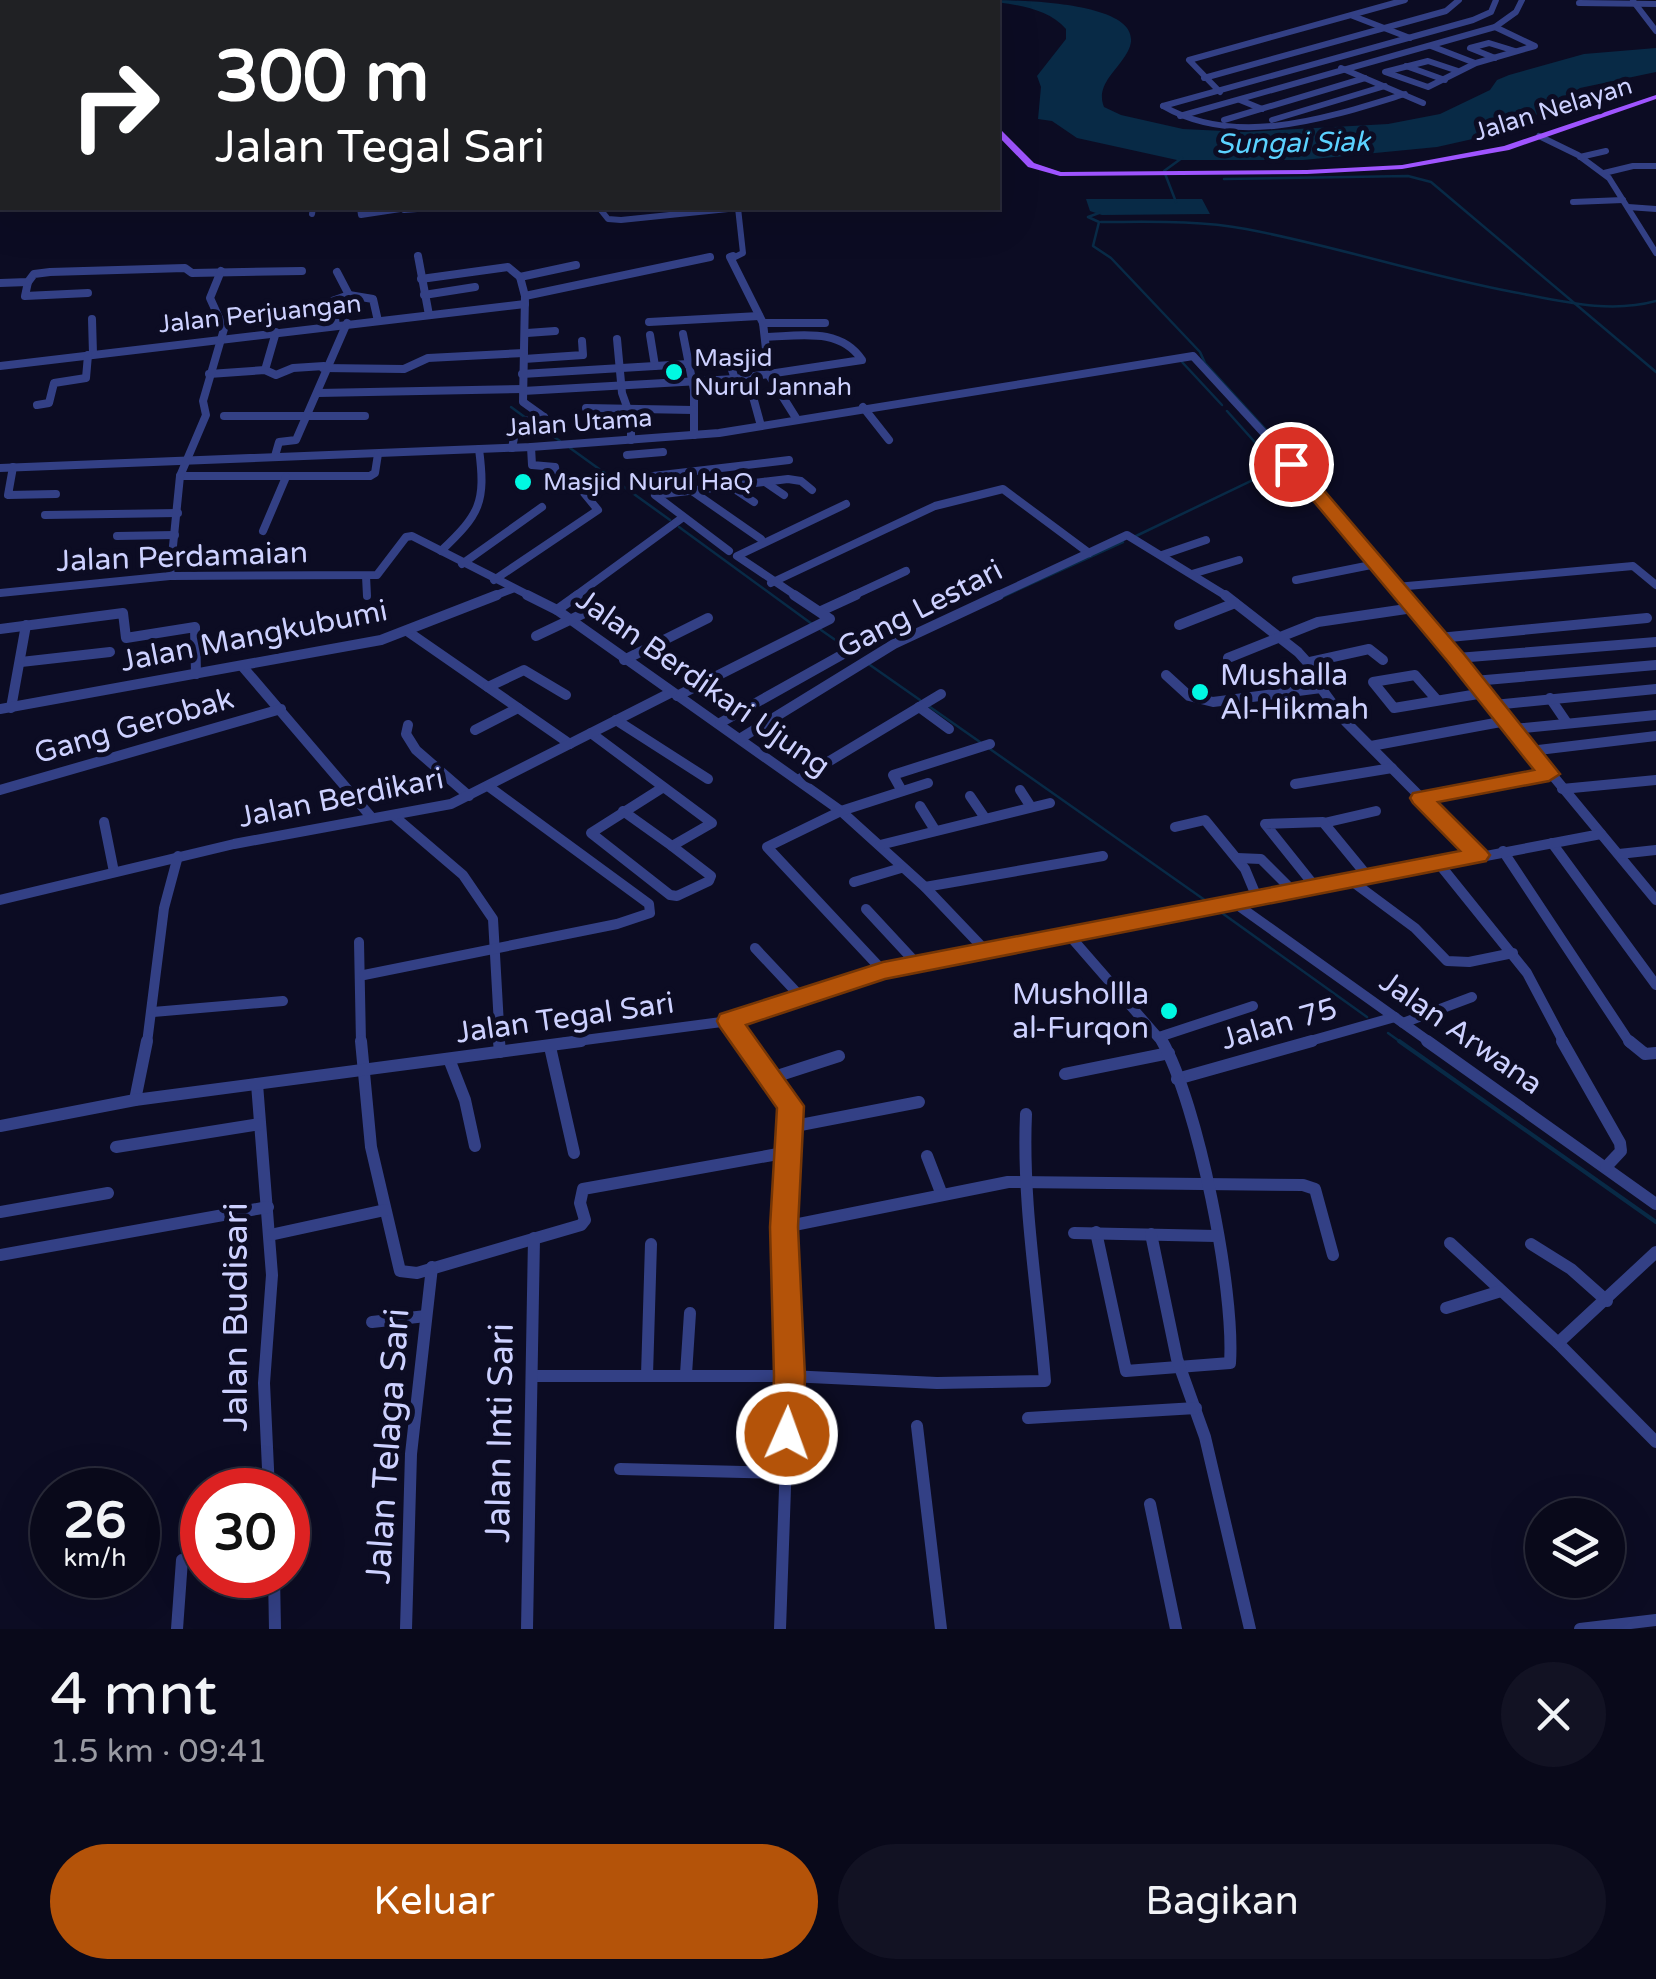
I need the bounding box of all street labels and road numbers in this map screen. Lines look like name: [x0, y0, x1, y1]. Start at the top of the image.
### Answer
street label: Jalan Nelayan: [1470, 71, 1636, 147]
street label: Jalan Perjuangan: [157, 288, 363, 340]
street label: Jalan Utama: [505, 403, 653, 443]
street label: Jalan Perdamaian: [56, 534, 308, 580]
street label: Gang Lestari: [831, 552, 1009, 666]
street label: Jalan Berdikari Ujung: [569, 581, 837, 785]
street label: Jalan Mangkubumi: [117, 592, 391, 680]
street label: Gang Gerobak: [30, 680, 238, 772]
street label: Jalan Berdikari: [235, 760, 447, 836]
street label: Jalan Arwana: [1372, 963, 1550, 1103]
street label: Jalan Tegal Sari: [454, 984, 676, 1052]
street label: Jalan 75: [1217, 990, 1341, 1058]
street label: Jalan Budisari: [215, 1202, 257, 1432]
street label: Jalan Telaga Sari: [357, 1307, 419, 1585]
street label: Jalan Inti Sari: [477, 1323, 523, 1543]

